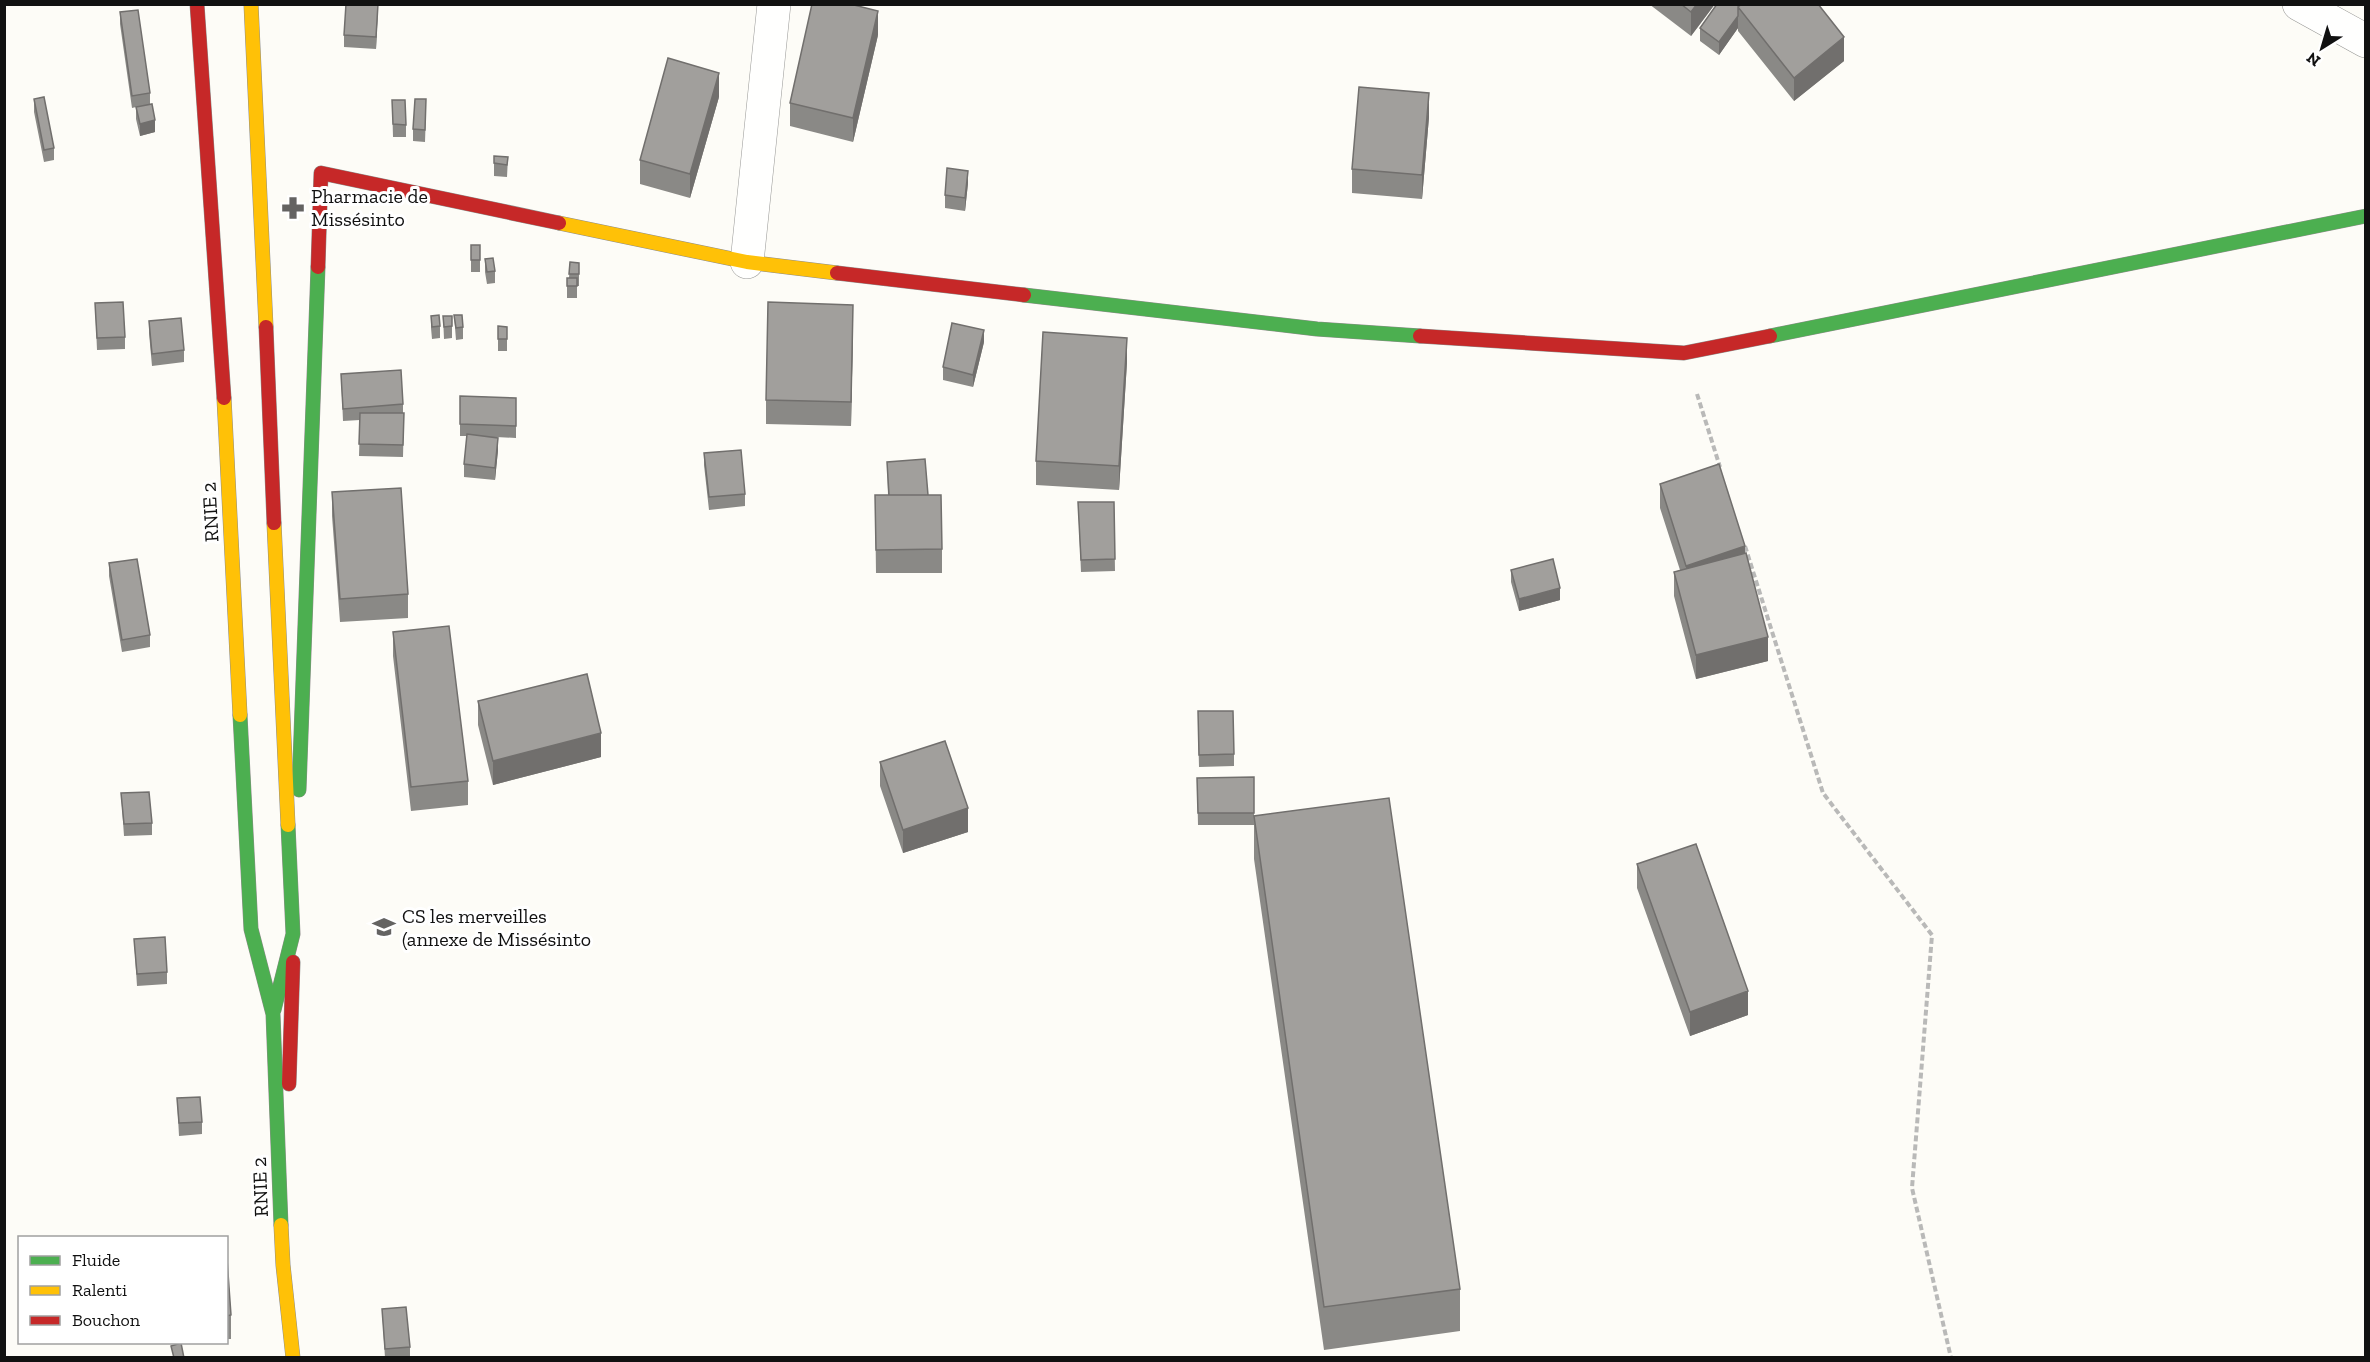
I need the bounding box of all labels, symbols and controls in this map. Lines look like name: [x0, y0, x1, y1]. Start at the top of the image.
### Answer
north arrow: [2292, 18, 2352, 78]
text: N: [2303, 48, 2324, 71]
place label: Pharmacie de Missésinto: [311, 184, 428, 231]
pharmacy icon: Pharmacie de Missésinto: [280, 195, 306, 221]
street label: RNIE 2: [196, 481, 224, 543]
place label: CS les merveilles (annexe de Missésinto: [402, 904, 591, 951]
school or university icon: CS les merveilles (annexe de Missésinto: [371, 914, 397, 940]
street label: RNIE 2: [247, 1157, 273, 1217]
legend: [18, 1236, 228, 1344]
text: Fluide: [72, 1249, 120, 1271]
text: Ralenti: [72, 1279, 127, 1301]
text: Bouchon: [72, 1309, 141, 1331]

